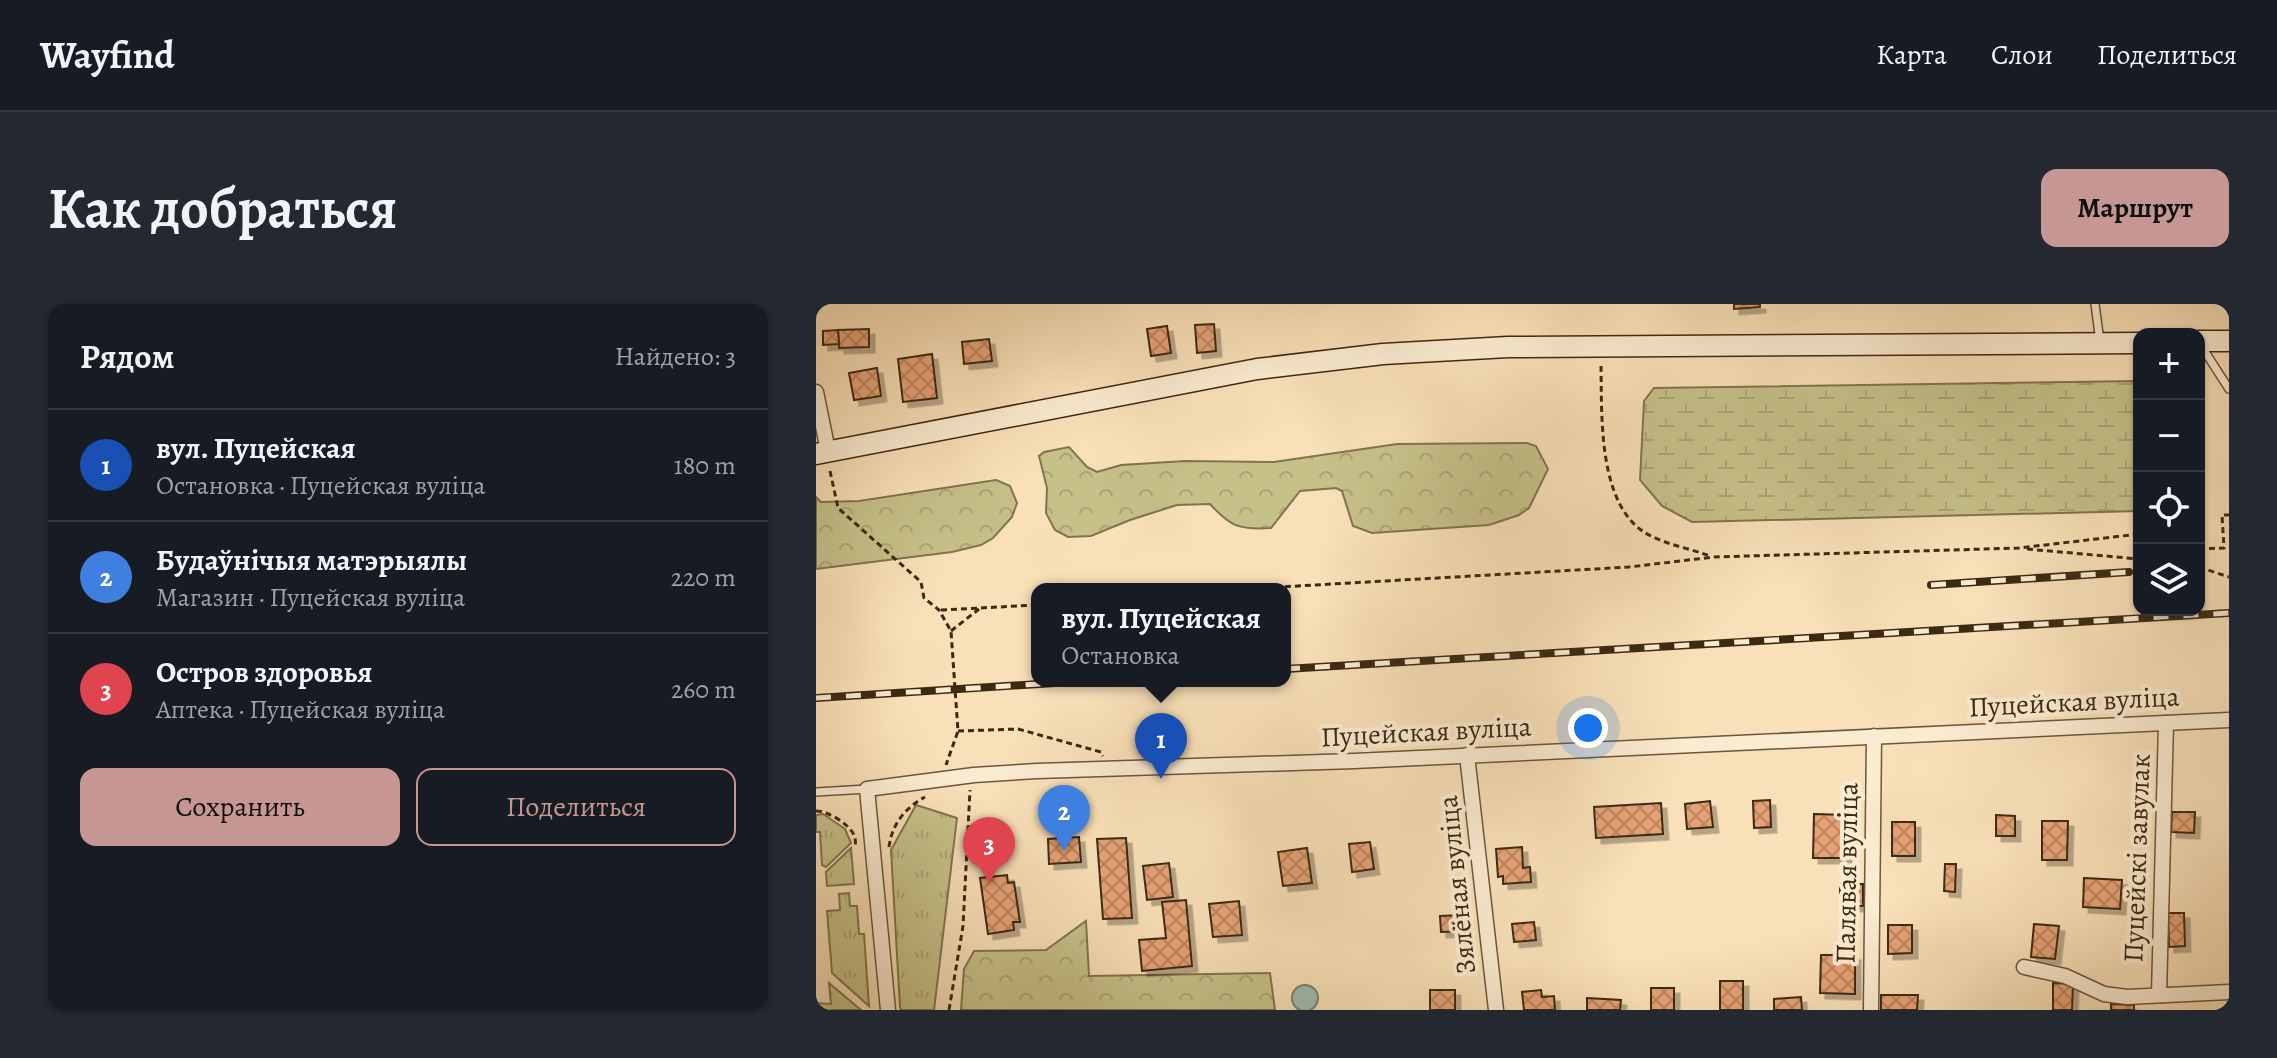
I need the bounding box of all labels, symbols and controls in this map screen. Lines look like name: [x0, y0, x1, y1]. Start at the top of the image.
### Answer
text: Wayfind: [40, 29, 175, 81]
text: Карта: [1876, 36, 1947, 74]
text: Слои: [1991, 36, 2053, 74]
text: Поделиться: [2097, 36, 2237, 74]
button: Маршрут: [2041, 169, 2229, 247]
text: Как добраться: [48, 170, 397, 246]
map controls: [2133, 328, 2205, 616]
button: +: [2133, 328, 2205, 400]
text: Рядом: [80, 333, 174, 380]
text: Найдено: 3: [615, 339, 736, 374]
button: −: [2133, 400, 2205, 472]
text: вул. Пуцейская: [156, 428, 356, 468]
text: 1: [101, 448, 111, 483]
text: 180 m: [674, 448, 736, 483]
text: Остановка · Пуцейская вуліца: [156, 468, 486, 503]
button: locate: [2133, 472, 2205, 544]
text: Будаўнічыя матэрыялы: [156, 540, 467, 580]
button: layers: [2133, 544, 2205, 616]
text: 2: [100, 560, 112, 595]
text: 220 m: [671, 560, 736, 595]
text: Магазин · Пуцейская вуліца: [156, 580, 465, 615]
popup: [1031, 583, 1291, 687]
text: вул. Пуцейская: [1061, 598, 1261, 638]
text: Остановка: [1061, 638, 1180, 673]
text: Остров здоровья: [156, 652, 372, 692]
text: 3: [100, 672, 112, 707]
text: 260 m: [671, 672, 736, 707]
street label: Пуцейская вуліца: [1968, 678, 2180, 726]
text: Аптека · Пуцейская вуліца: [156, 692, 445, 727]
street label: Пуцейская вуліца: [1320, 708, 1532, 756]
your location: [1568, 708, 1608, 748]
pin: 1: [1135, 713, 1187, 779]
street label: Пуцейскі завулак: [2114, 753, 2160, 963]
button: Сохранить: [80, 768, 400, 846]
button: Поделиться: [416, 768, 736, 846]
street label: Палявая вуліца: [1826, 782, 1868, 964]
pin: 2: [1038, 785, 1090, 851]
street label: Зялёная вуліца: [1429, 794, 1485, 976]
pin: 3: [963, 817, 1015, 883]

